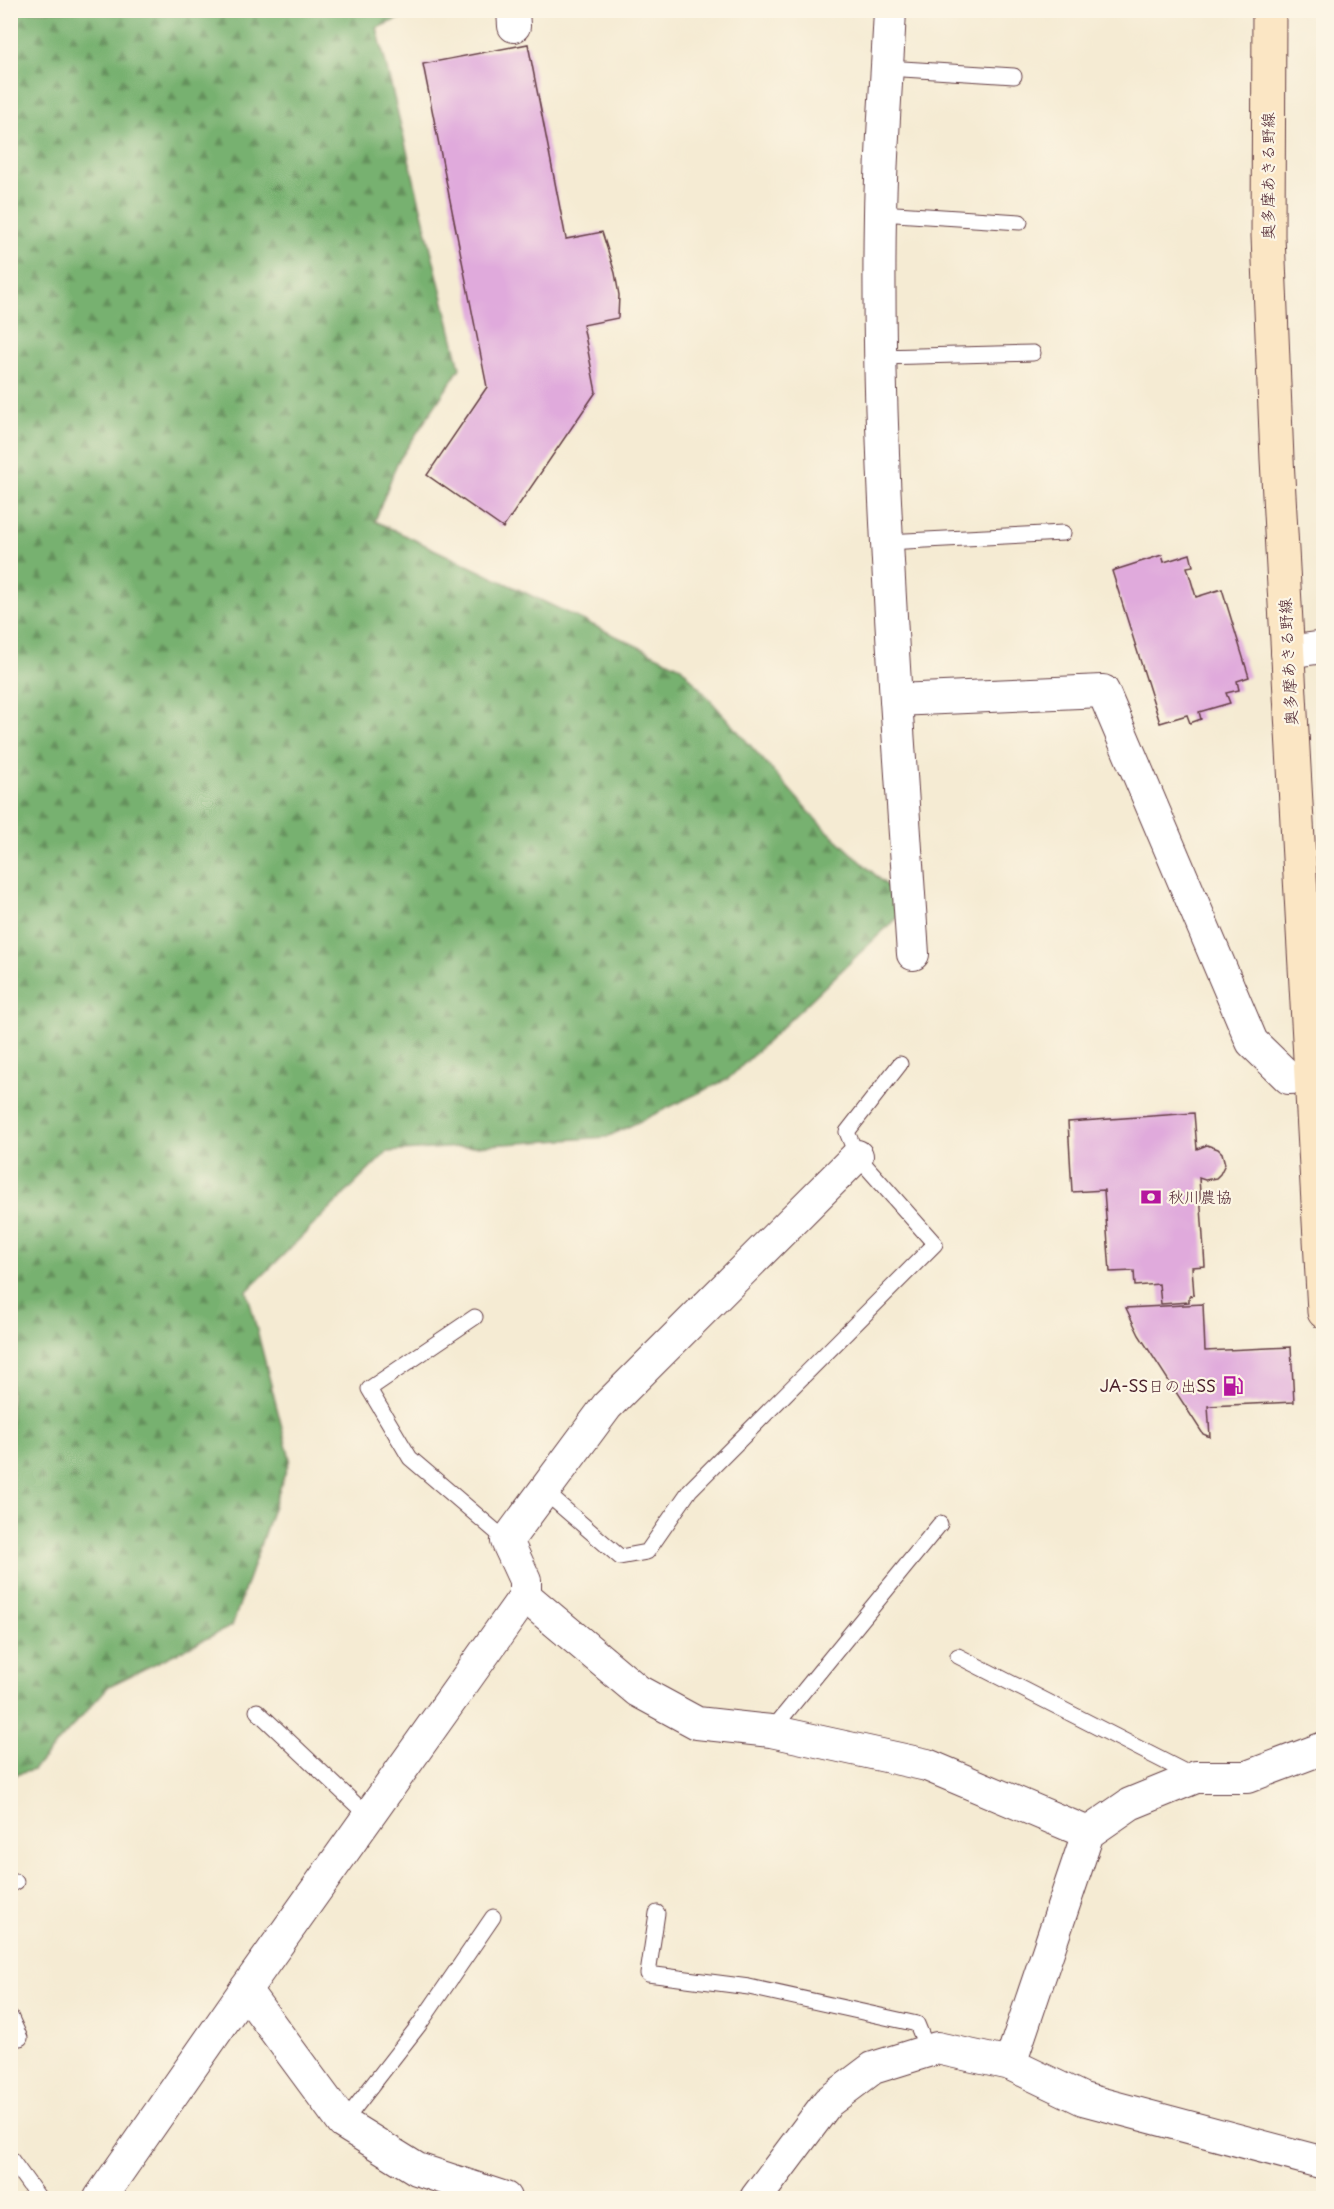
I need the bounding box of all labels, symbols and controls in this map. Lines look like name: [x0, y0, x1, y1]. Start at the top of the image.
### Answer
street label: 奥多摩あきる野線: [1255, 112, 1279, 240]
street label: 奥多摩あきる野線: [1272, 598, 1302, 726]
place label: 秋川農協: [1168, 1184, 1232, 1208]
bank icon: 秋川農協: [1139, 1185, 1163, 1209]
place label: JA-SS日の出SS: [1100, 1373, 1216, 1397]
fuel station icon: JA-SS日の出SS: [1221, 1374, 1245, 1398]

